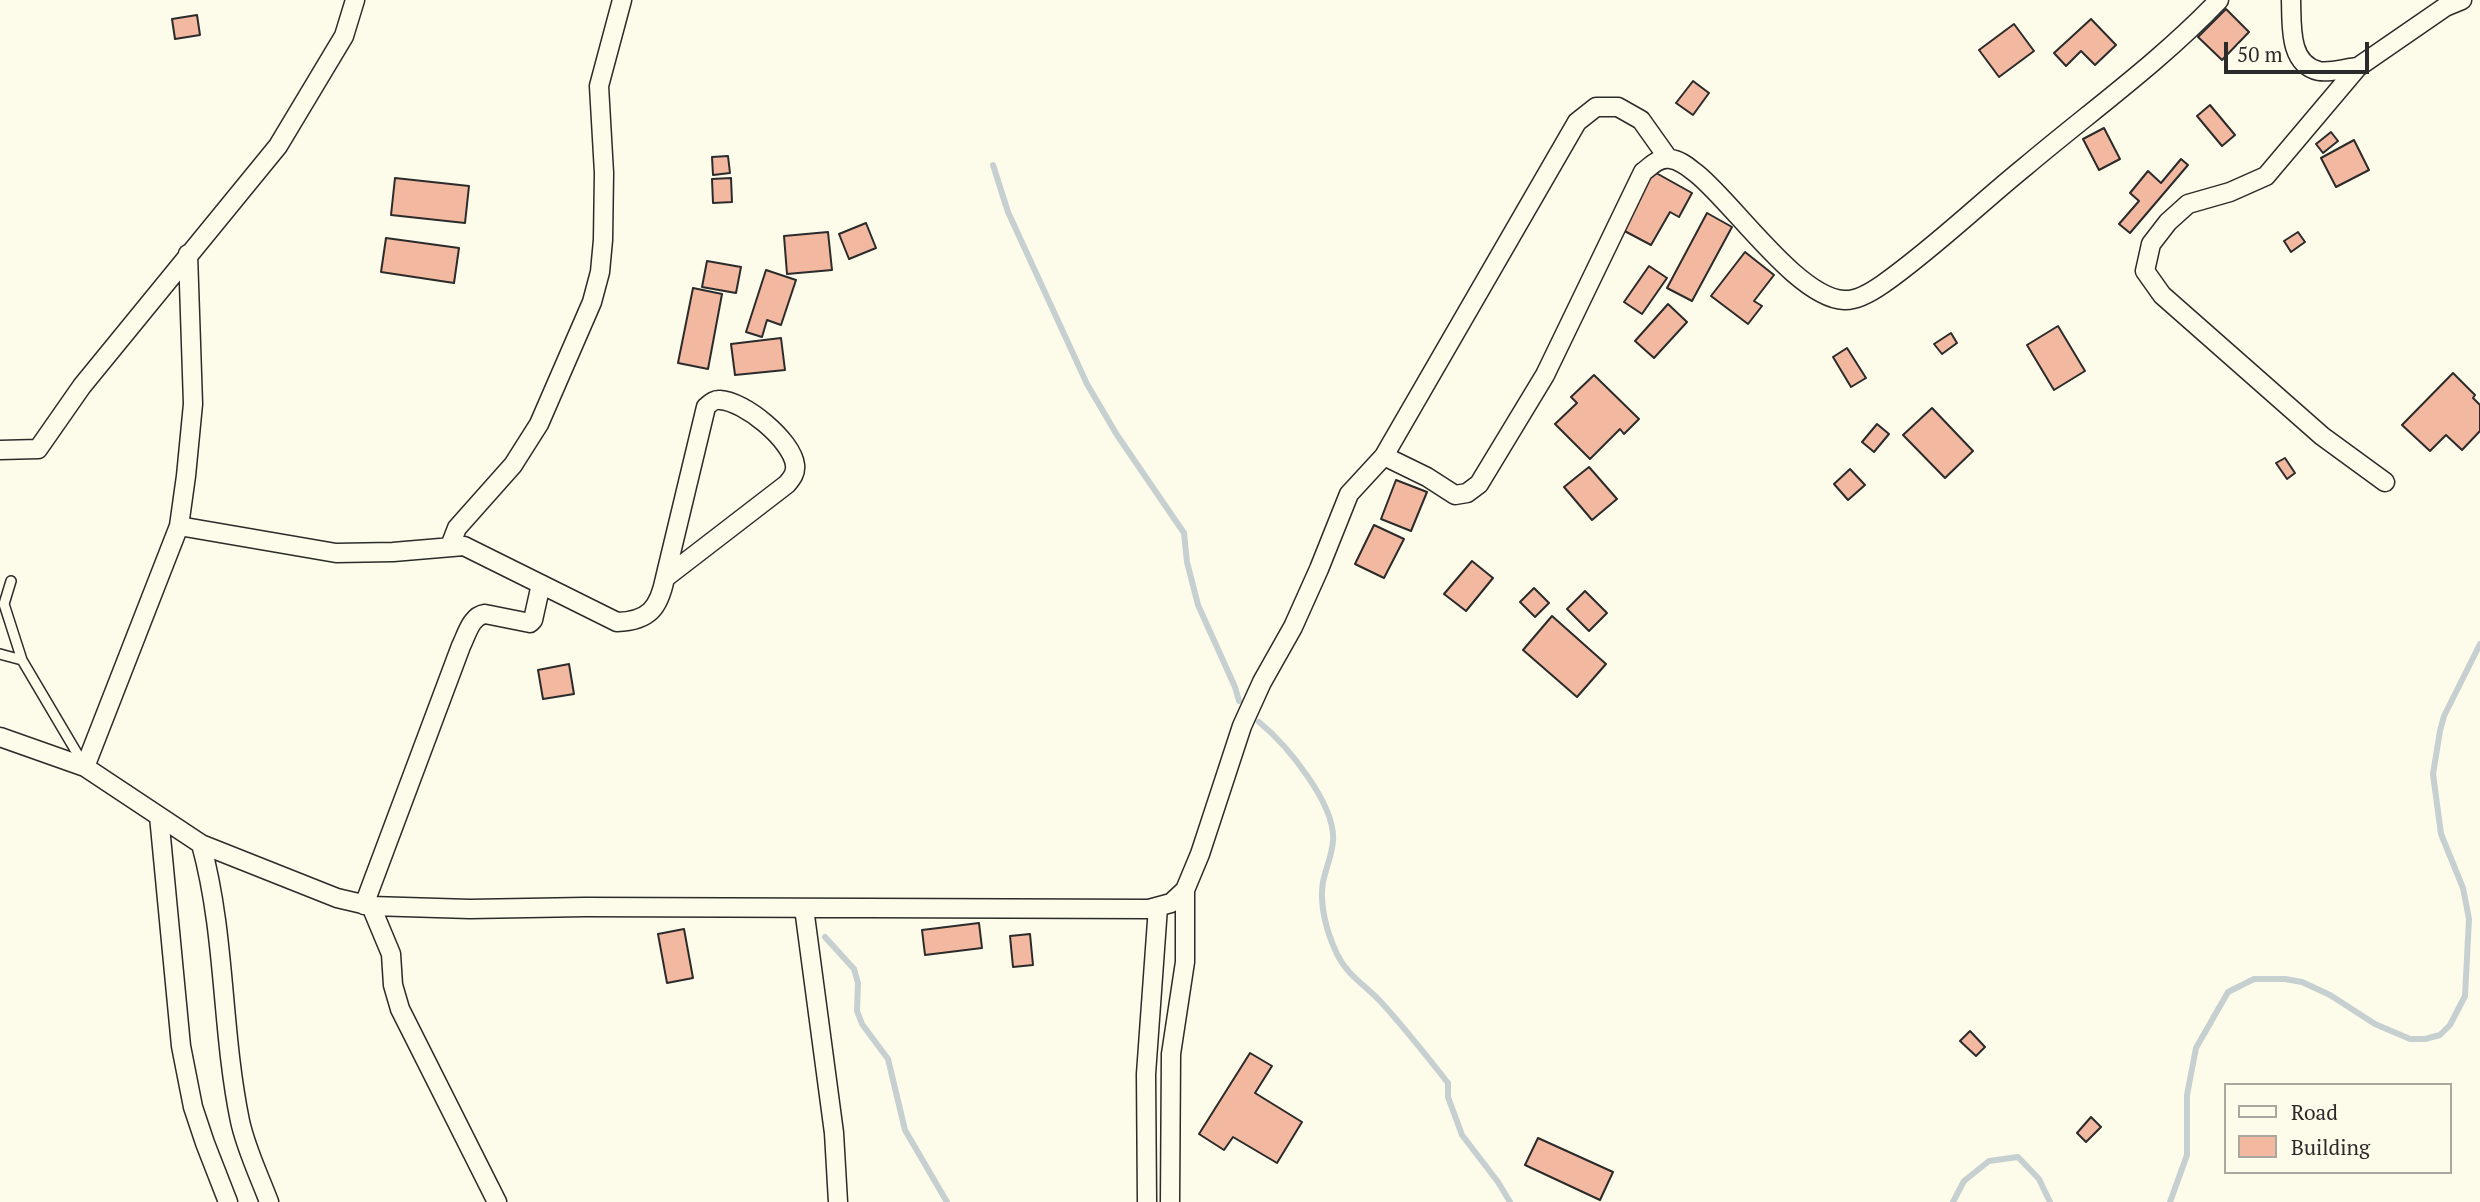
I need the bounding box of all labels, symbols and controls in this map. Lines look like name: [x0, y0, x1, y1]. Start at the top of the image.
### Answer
scale bar: [2228, 28, 2373, 72]
text: 50 m: [2237, 40, 2283, 68]
legend: [2224, 1083, 2452, 1174]
text: Road: [2291, 1098, 2338, 1126]
text: Building: [2291, 1133, 2370, 1161]

